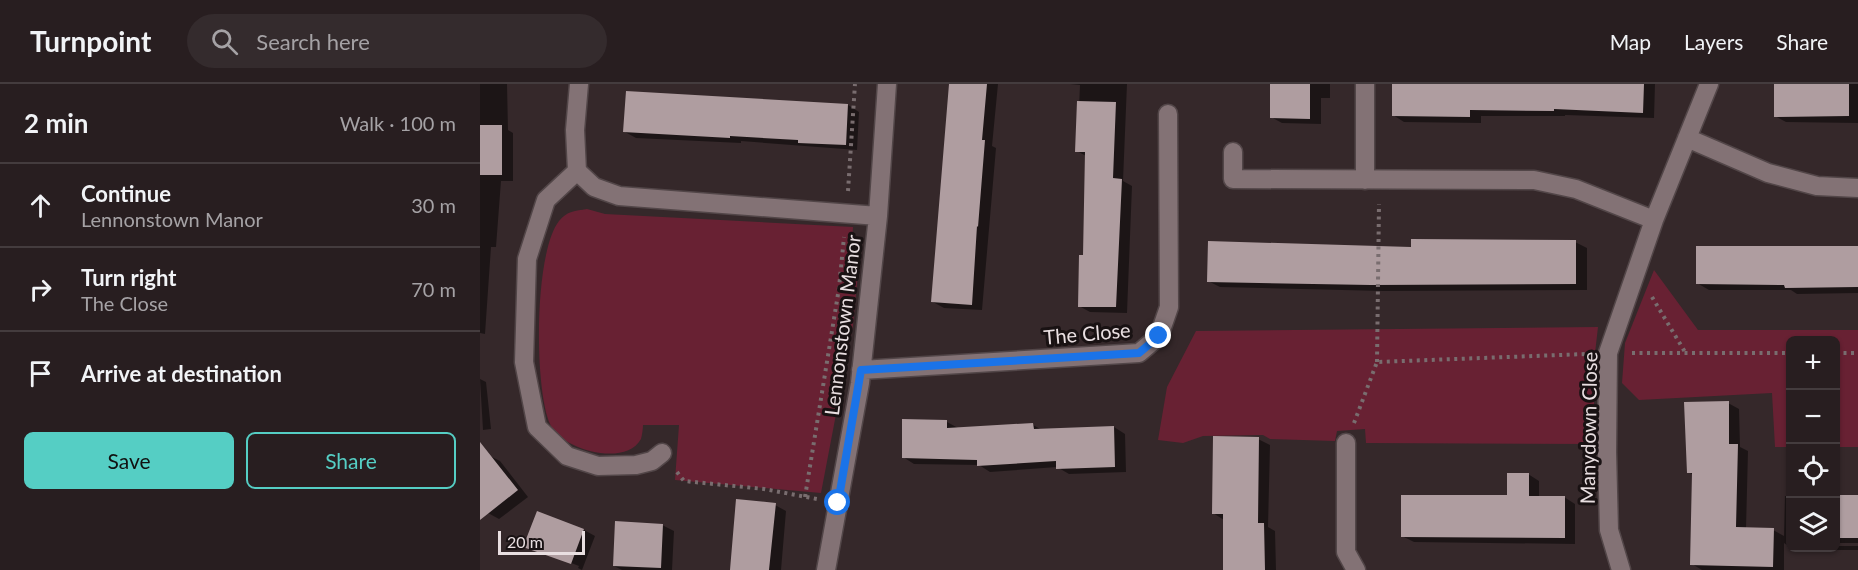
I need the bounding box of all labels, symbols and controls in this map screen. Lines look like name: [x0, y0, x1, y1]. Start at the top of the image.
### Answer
search box: [187, 14, 607, 68]
text: Turnpoint: [30, 24, 151, 58]
icon: search: [208, 25, 241, 58]
text: Search here: [256, 28, 370, 55]
text: Map: [1610, 29, 1651, 54]
text: Layers: [1684, 29, 1743, 54]
text: Share: [1776, 29, 1828, 54]
text: 2 min: [24, 107, 88, 139]
text: Walk · 100 m: [340, 111, 456, 135]
text: Continue: [81, 180, 171, 207]
icon: ahead: [24, 189, 57, 222]
text: 30 m: [411, 193, 456, 217]
text: Lennonstown Manor: [81, 207, 263, 231]
street label: Lennonstown Manor: [819, 233, 865, 417]
text: Turn right: [81, 264, 176, 291]
icon: right: [24, 273, 57, 306]
text: 70 m: [411, 277, 456, 301]
text: The Close: [81, 291, 168, 315]
street label: The Close: [1043, 317, 1131, 349]
route end: [1145, 322, 1171, 348]
map controls: [1786, 336, 1840, 552]
button: +: [1786, 336, 1840, 390]
street label: Manydown Close: [1575, 352, 1601, 504]
icon: arrive: [24, 357, 57, 390]
text: Arrive at destination: [81, 360, 282, 387]
button: −: [1786, 390, 1840, 444]
button: Save: [24, 432, 234, 489]
button: Share: [246, 432, 456, 489]
button: locate: [1786, 444, 1840, 498]
route start: [824, 489, 850, 515]
button: layers: [1786, 498, 1840, 552]
scale bar: [498, 528, 585, 556]
text: 20 m: [507, 532, 543, 551]

